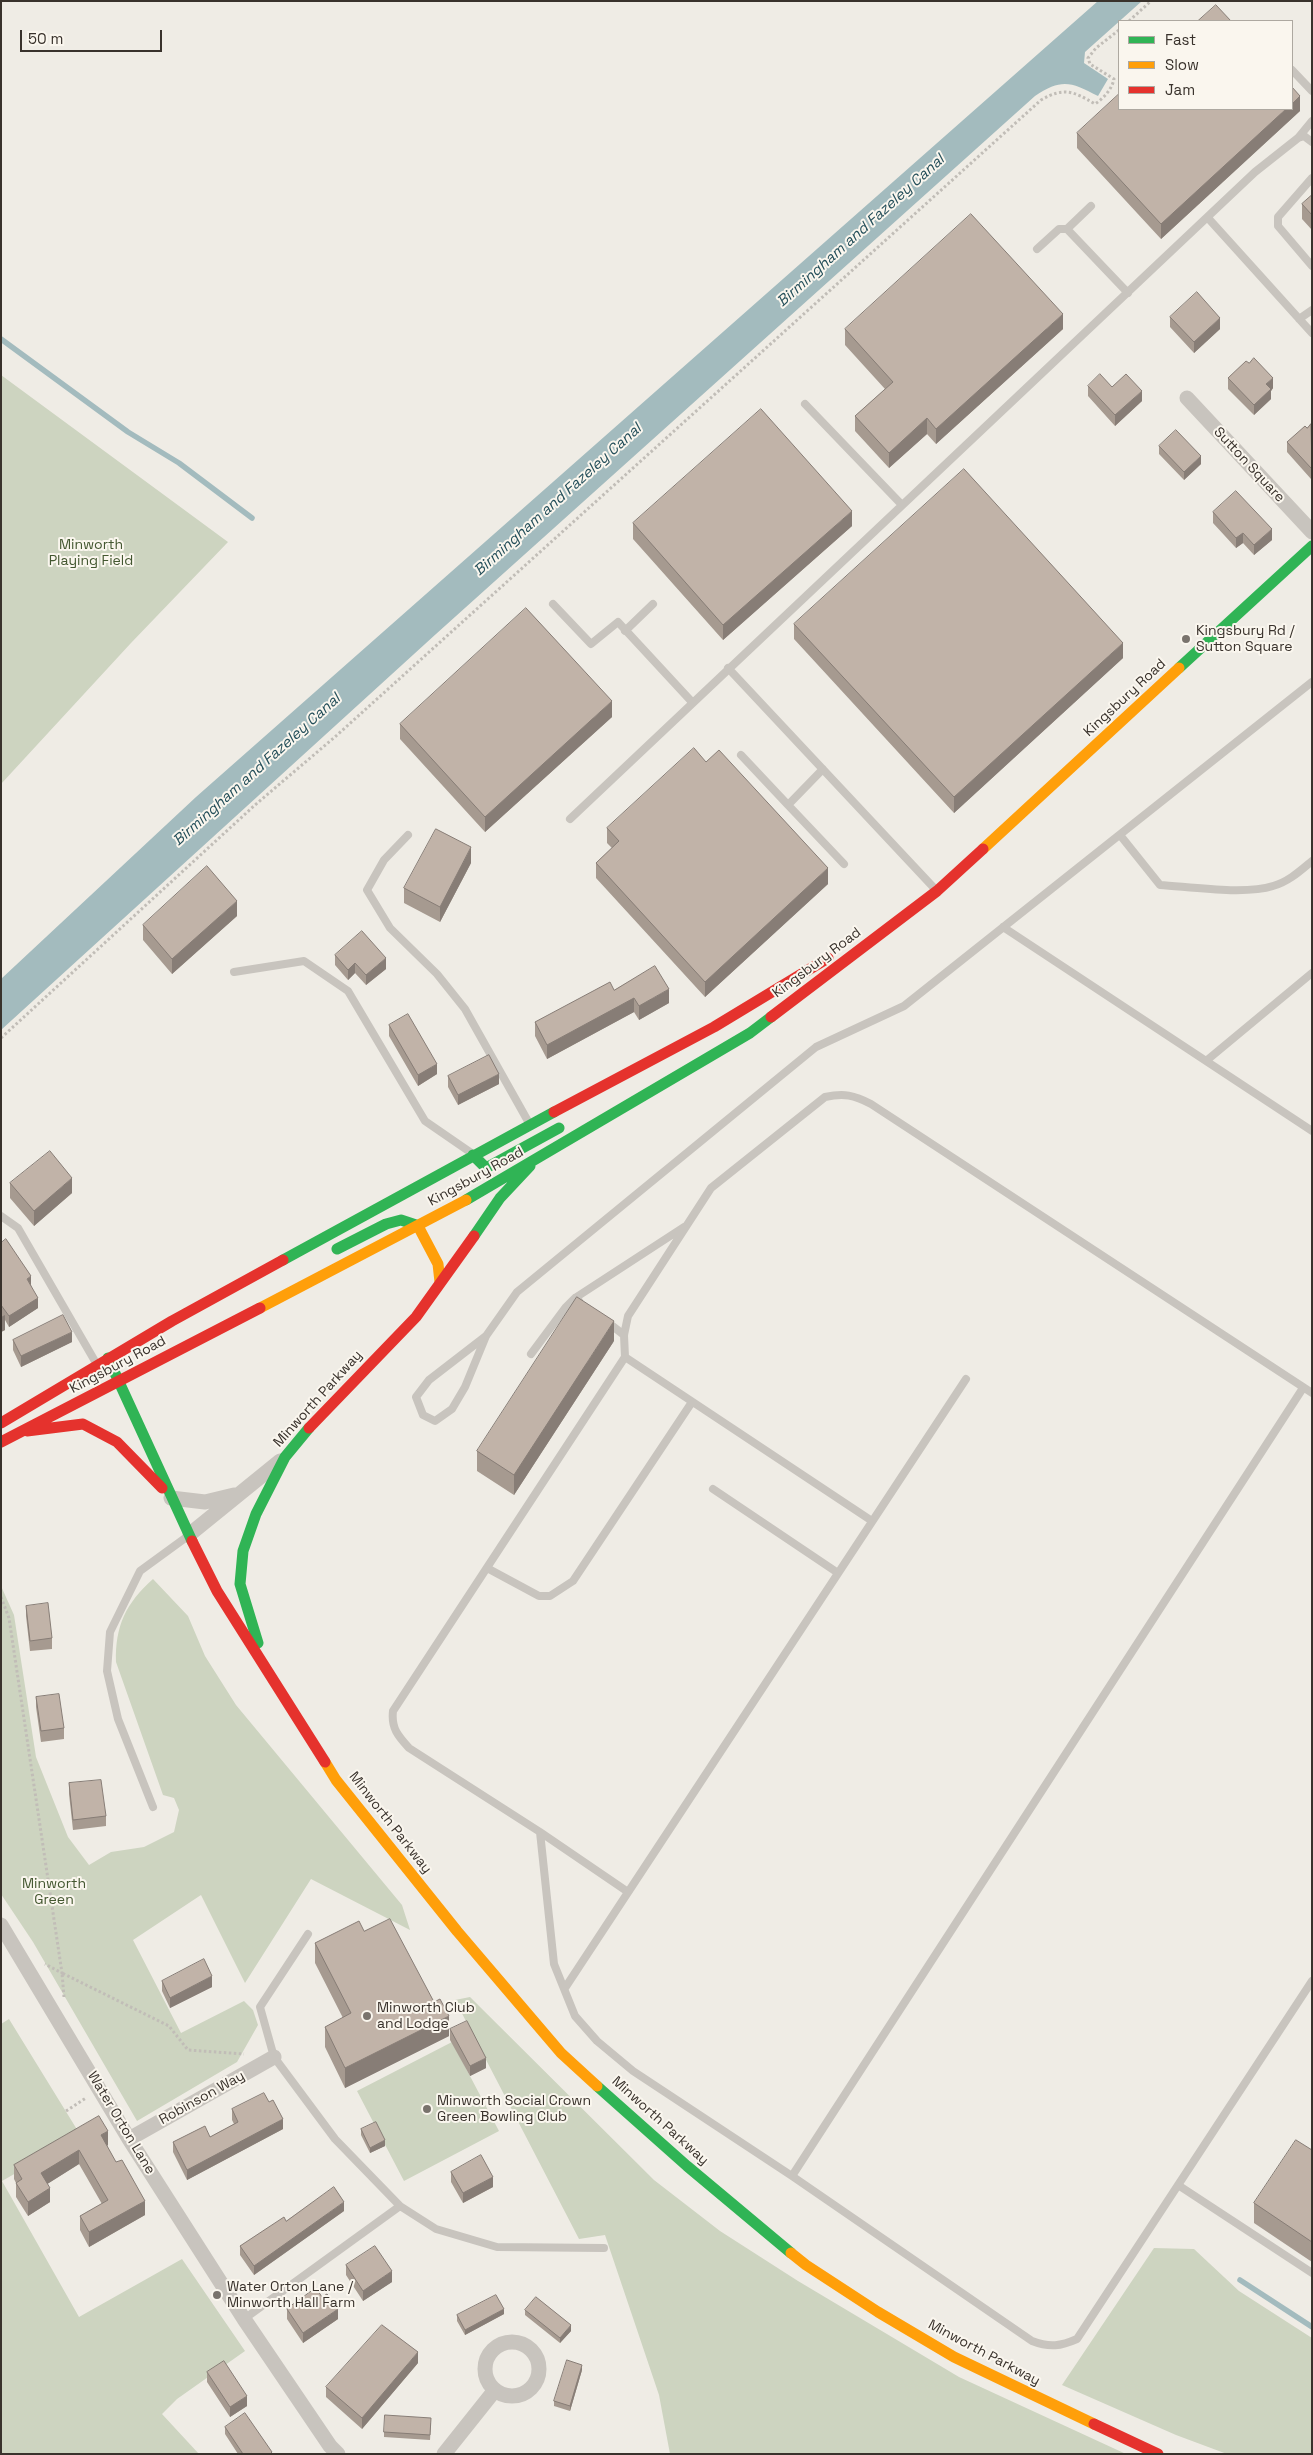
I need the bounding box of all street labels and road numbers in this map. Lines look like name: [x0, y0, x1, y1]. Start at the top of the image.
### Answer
street label: Sutton Square: [1210, 424, 1288, 506]
street label: Kingsbury Road: [1080, 656, 1170, 740]
street label: Kingsbury Road: [769, 924, 865, 1002]
street label: Kingsbury Road: [425, 1144, 527, 1210]
street label: Kingsbury Road: [67, 1333, 169, 1397]
street label: Minworth Parkway: [270, 1347, 366, 1451]
street label: Minworth Parkway: [345, 1769, 435, 1877]
street label: Water Orton Lane: [84, 2068, 158, 2178]
street label: Robinson Way: [156, 2068, 248, 2128]
street label: Minworth Parkway: [608, 2073, 712, 2169]
street label: Minworth Parkway: [925, 2316, 1043, 2390]

